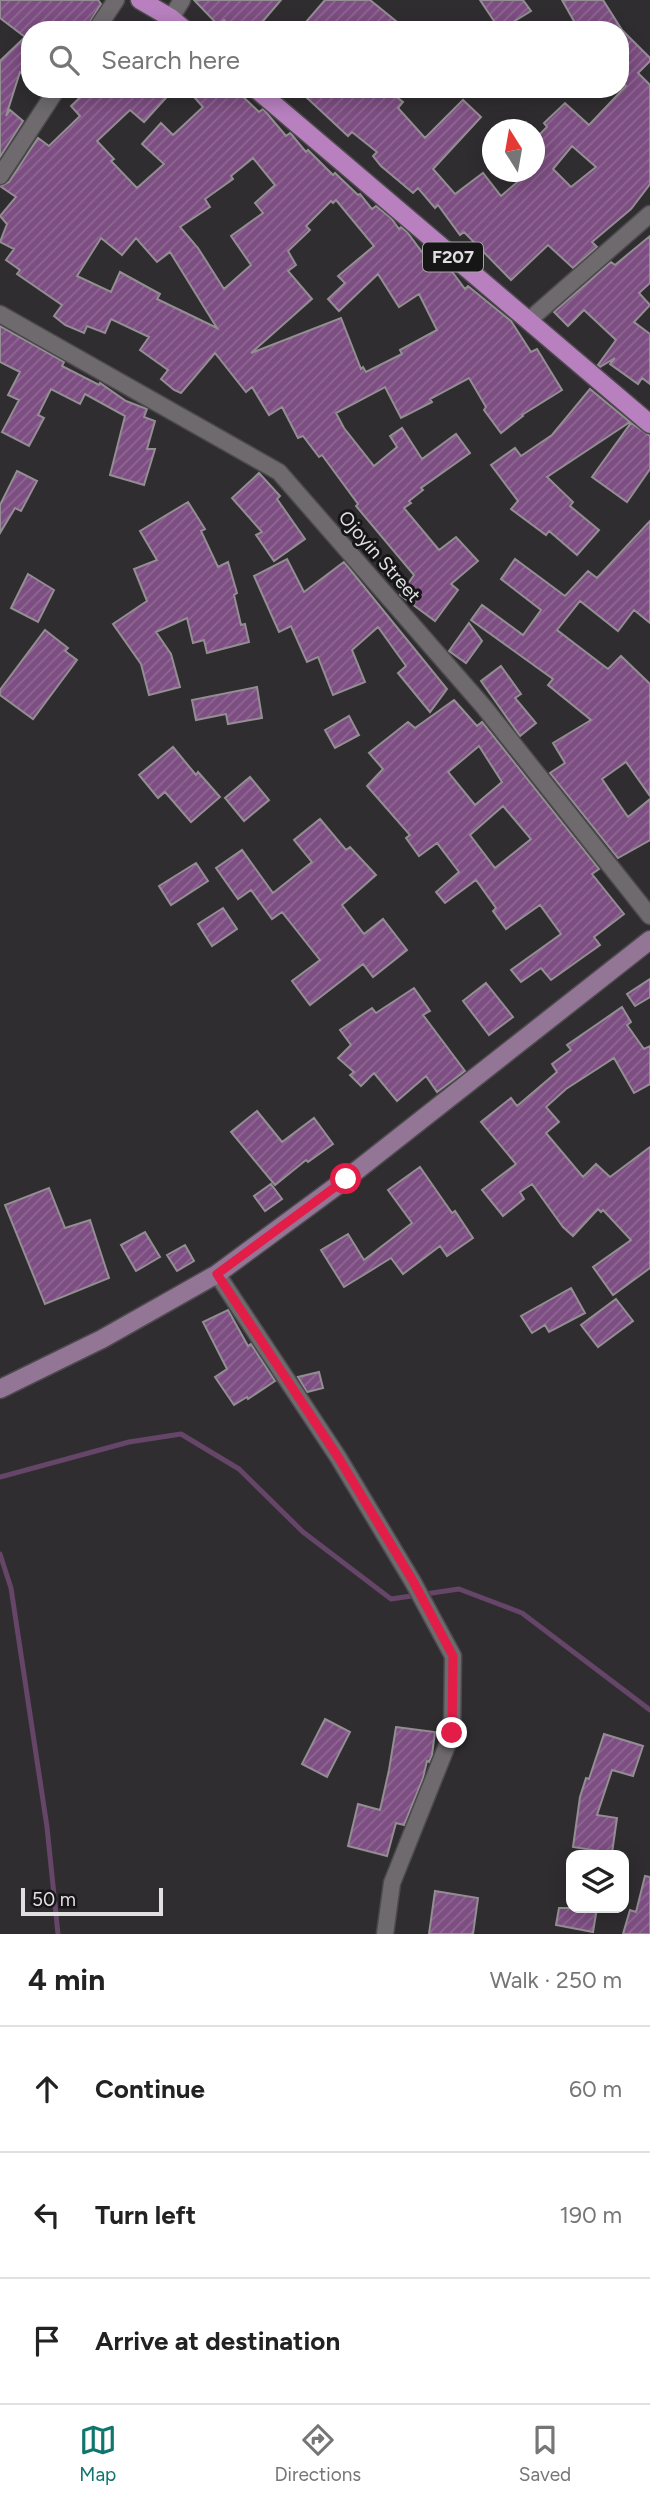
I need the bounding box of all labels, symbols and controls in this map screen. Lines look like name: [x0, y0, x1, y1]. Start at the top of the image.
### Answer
search box: [21, 21, 629, 98]
icon: search: [45, 41, 83, 79]
text: Search here: [101, 44, 240, 76]
north arrow: [482, 119, 545, 182]
road number: F207: [423, 243, 483, 272]
street label: Ojoyin Street: [334, 506, 426, 607]
route start: [330, 1163, 361, 1194]
route end: [436, 1717, 467, 1748]
map controls: [566, 1850, 629, 1913]
button: layers: [566, 1850, 629, 1913]
scale bar: [21, 1885, 163, 1917]
text: 50 m: [32, 1888, 76, 1911]
text: 4 min: [28, 1961, 105, 1998]
text: Walk · 250 m: [490, 1966, 622, 1994]
icon: ahead: [28, 2070, 66, 2108]
text: Continue: [95, 2073, 205, 2105]
text: 60 m: [569, 2075, 622, 2103]
icon: left: [28, 2196, 66, 2234]
text: Turn left: [95, 2199, 196, 2231]
text: 190 m: [559, 2201, 622, 2229]
icon: arrive: [28, 2322, 66, 2360]
text: Arrive at destination: [95, 2325, 340, 2357]
tab: Map: [79, 2421, 117, 2486]
tab: Directions: [274, 2421, 361, 2486]
tab: Saved: [519, 2421, 571, 2486]

